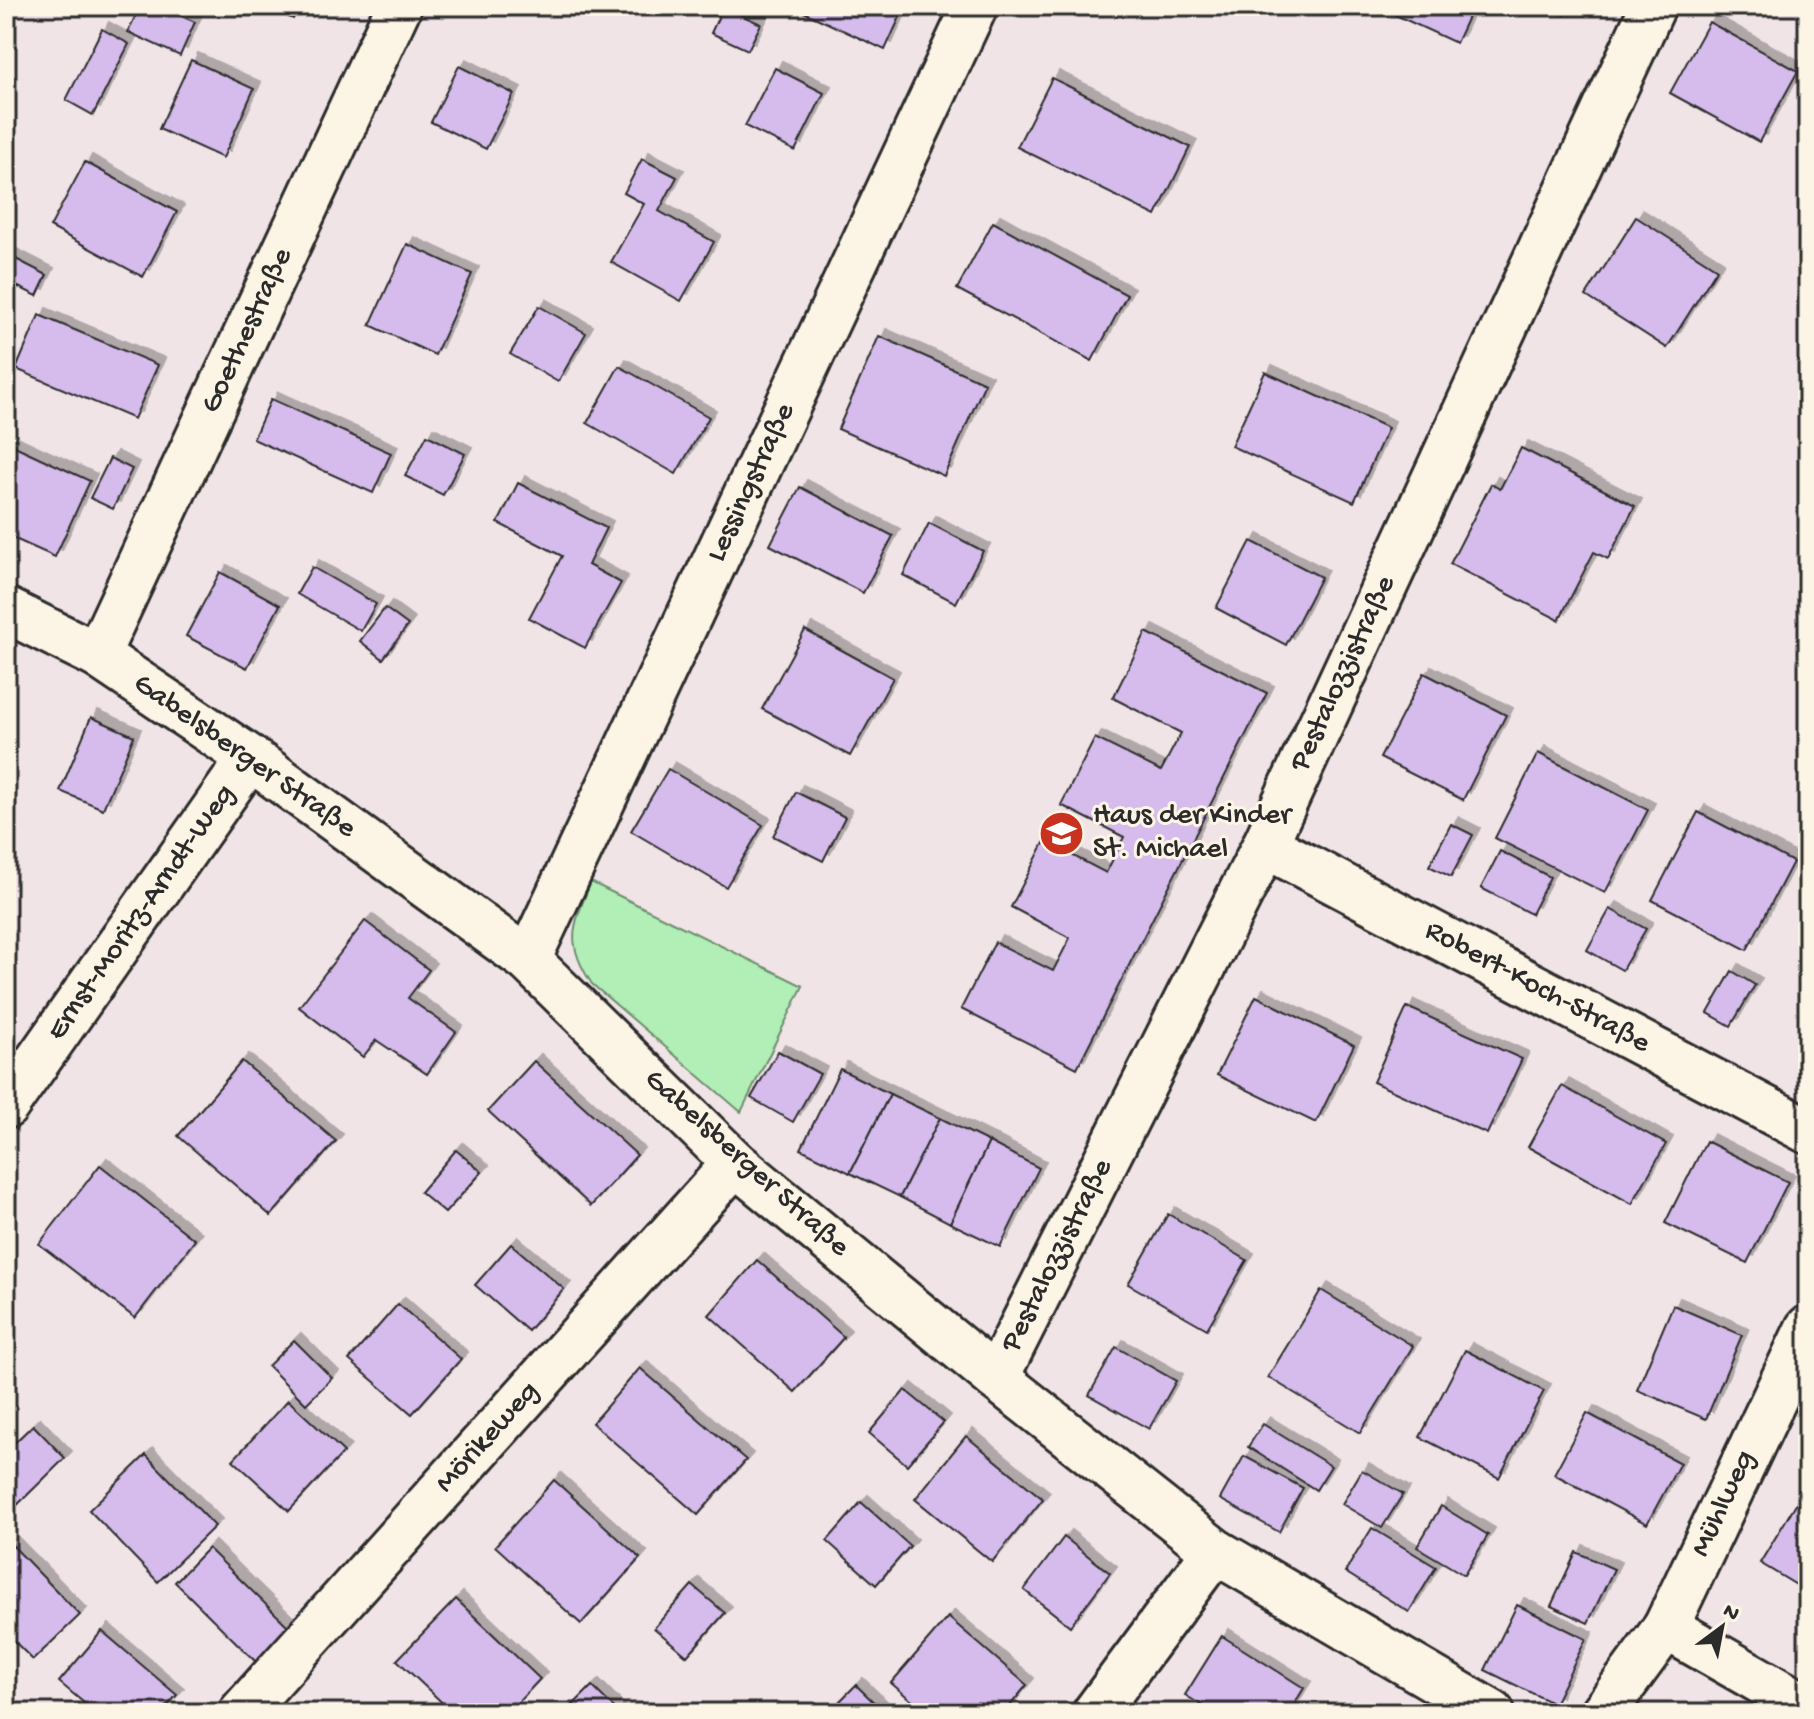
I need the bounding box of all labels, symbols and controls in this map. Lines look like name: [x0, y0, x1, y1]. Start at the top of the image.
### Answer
street label: Goethestraße: [195, 242, 302, 419]
street label: Lessingstraße: [700, 398, 804, 568]
street label: Pestalozzistraße: [1283, 570, 1405, 778]
street label: Gabelsberger Straße: [126, 667, 363, 847]
street label: Ernst-Moritz-Arndt-Weg: [40, 778, 244, 1048]
place label: Haus der Kinder St. Michael: [1093, 799, 1293, 868]
school or university icon: Haus der Kinder St. Michael: [1038, 809, 1086, 857]
street label: Robert-Koch-Straße: [1418, 914, 1656, 1062]
street label: Gabelsberger Straße: [636, 1063, 856, 1266]
street label: Pestalozzistraße: [994, 1153, 1122, 1359]
street label: Mörikeweg: [429, 1375, 547, 1501]
street label: Mühlweg: [1684, 1445, 1764, 1563]
north arrow: [1682, 1587, 1762, 1667]
text: N: [1717, 1599, 1743, 1628]

